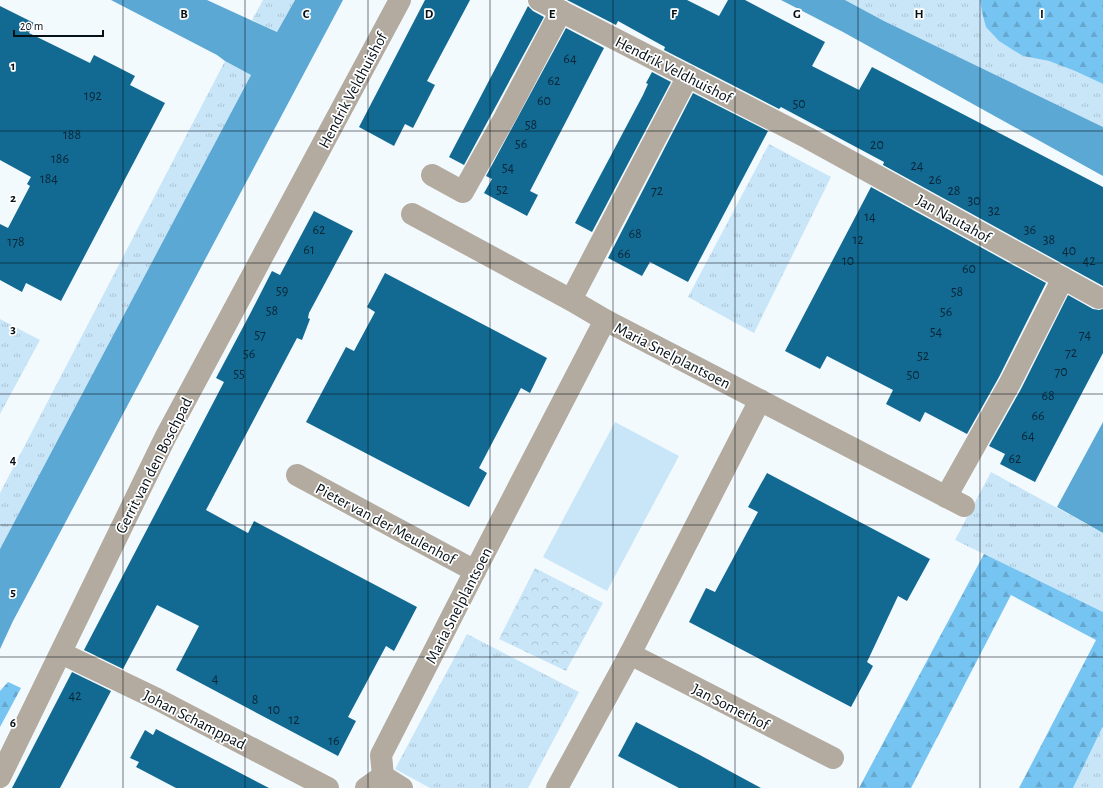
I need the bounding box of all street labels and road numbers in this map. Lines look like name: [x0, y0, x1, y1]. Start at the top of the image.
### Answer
street label: Hendrik Veldhuishof: [316, 29, 391, 151]
street label: Hendrik Veldhuishof: [613, 34, 735, 107]
street label: Jan Nautahof: [914, 192, 994, 246]
street label: Maria Snelplantsoen: [612, 320, 733, 392]
street label: Gerrit van den Boschpad: [113, 395, 195, 536]
street label: Pieter van der Meulenhof: [313, 480, 459, 568]
street label: Maria Snelplantsoen: [423, 545, 495, 666]
street label: Jan Somerhof: [690, 681, 773, 734]
street label: Johan Schamppad: [141, 687, 248, 753]

